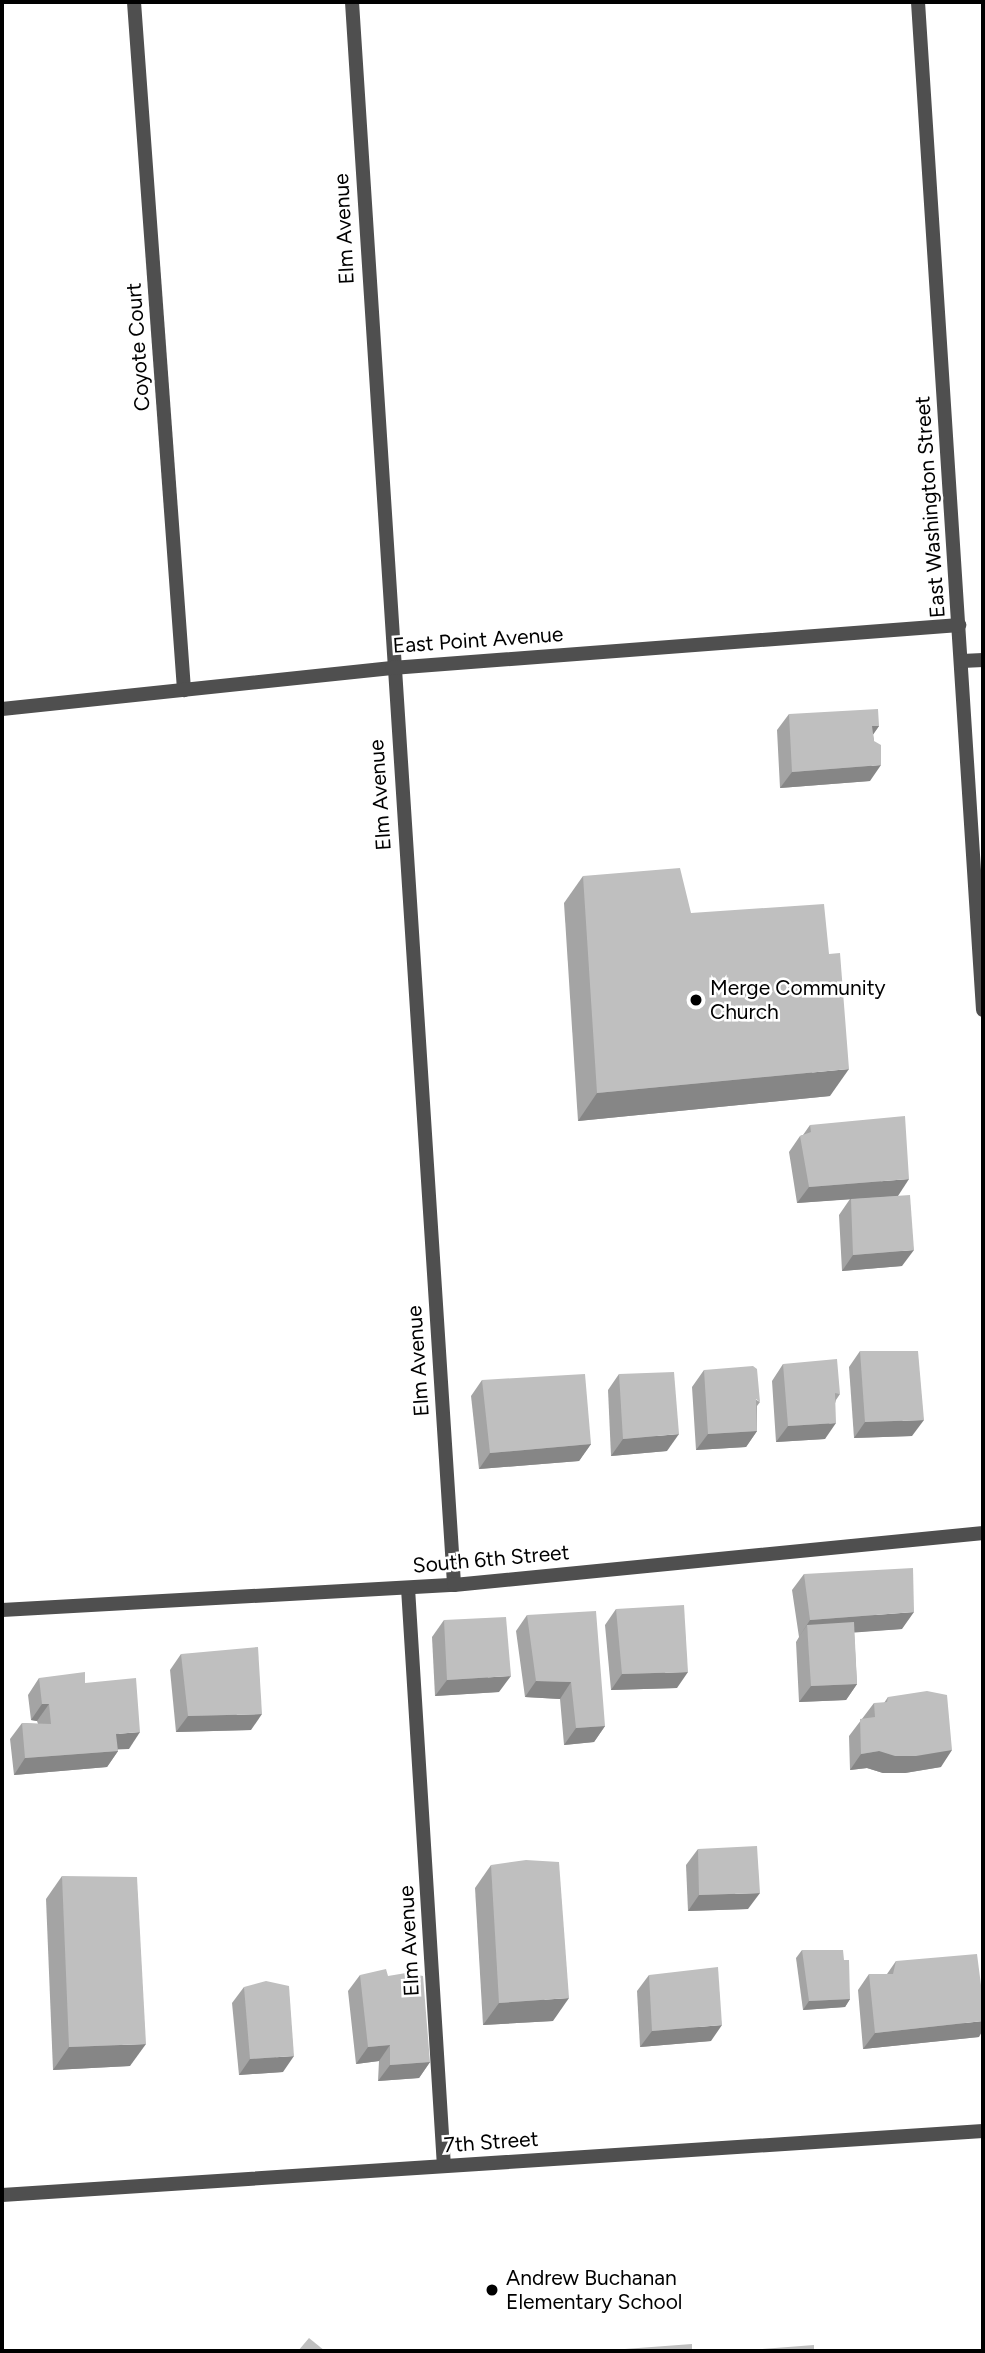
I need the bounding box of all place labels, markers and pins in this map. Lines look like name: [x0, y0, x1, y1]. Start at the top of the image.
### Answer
place label: Merge Community Church: [710, 975, 886, 1025]
marker: Merge Community Church: [688, 992, 704, 1008]
place label: Andrew Buchanan Elementary School: [506, 2265, 682, 2315]
marker: Andrew Buchanan Elementary School: [484, 2282, 500, 2298]

